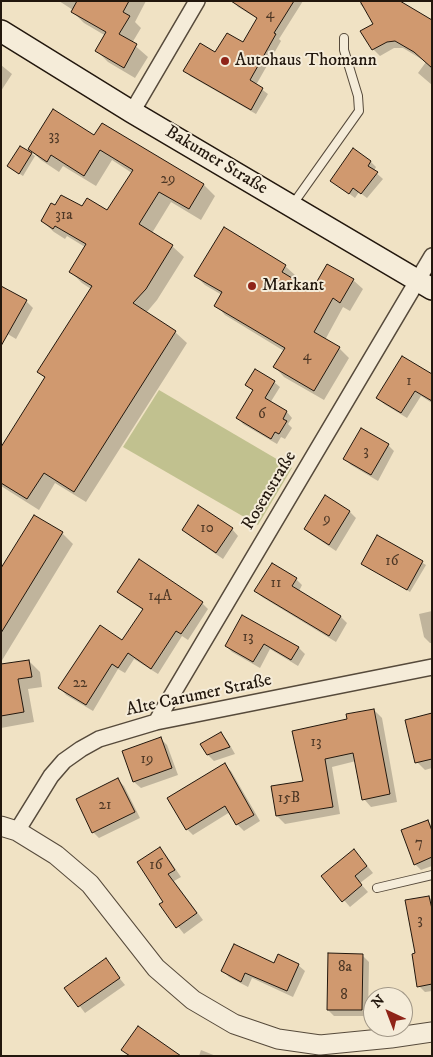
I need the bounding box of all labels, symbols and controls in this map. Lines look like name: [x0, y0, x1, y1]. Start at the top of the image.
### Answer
house number: 4: [266, 6, 274, 24]
place label: Autohaus Thomann: [235, 50, 377, 72]
marker: Autohaus Thomann: [219, 55, 231, 67]
street label: Bakumer Straße: [161, 122, 271, 200]
house number: 33: [48, 128, 60, 146]
house number: 29: [161, 171, 175, 189]
house number: 31a: [55, 207, 73, 225]
place label: Markant: [262, 275, 324, 297]
marker: Markant: [246, 280, 258, 292]
house number: 4: [303, 348, 311, 366]
house number: 1: [406, 373, 412, 391]
house number: 6: [258, 406, 266, 424]
house number: 3: [363, 443, 369, 461]
street label: Rosenstraße: [238, 448, 302, 534]
house number: 9: [323, 511, 331, 529]
house number: 10: [200, 520, 214, 538]
house number: 16: [385, 553, 399, 571]
house number: 11: [270, 575, 282, 593]
house number: 14A: [148, 588, 172, 606]
house number: 13: [242, 629, 254, 647]
street label: Alte Carumer Straße: [124, 670, 274, 722]
house number: 22: [73, 675, 87, 693]
house number: 13: [310, 734, 322, 752]
house number: 19: [141, 751, 153, 769]
house number: 15B: [278, 790, 300, 808]
house number: 21: [99, 797, 111, 815]
house number: 7: [415, 835, 423, 853]
house number: 16: [149, 857, 163, 875]
house number: 3: [417, 912, 423, 930]
house number: 8a: [338, 959, 352, 977]
house number: 8: [340, 987, 348, 1005]
north arrow: [363, 987, 413, 1037]
text: N: [368, 991, 389, 1012]

